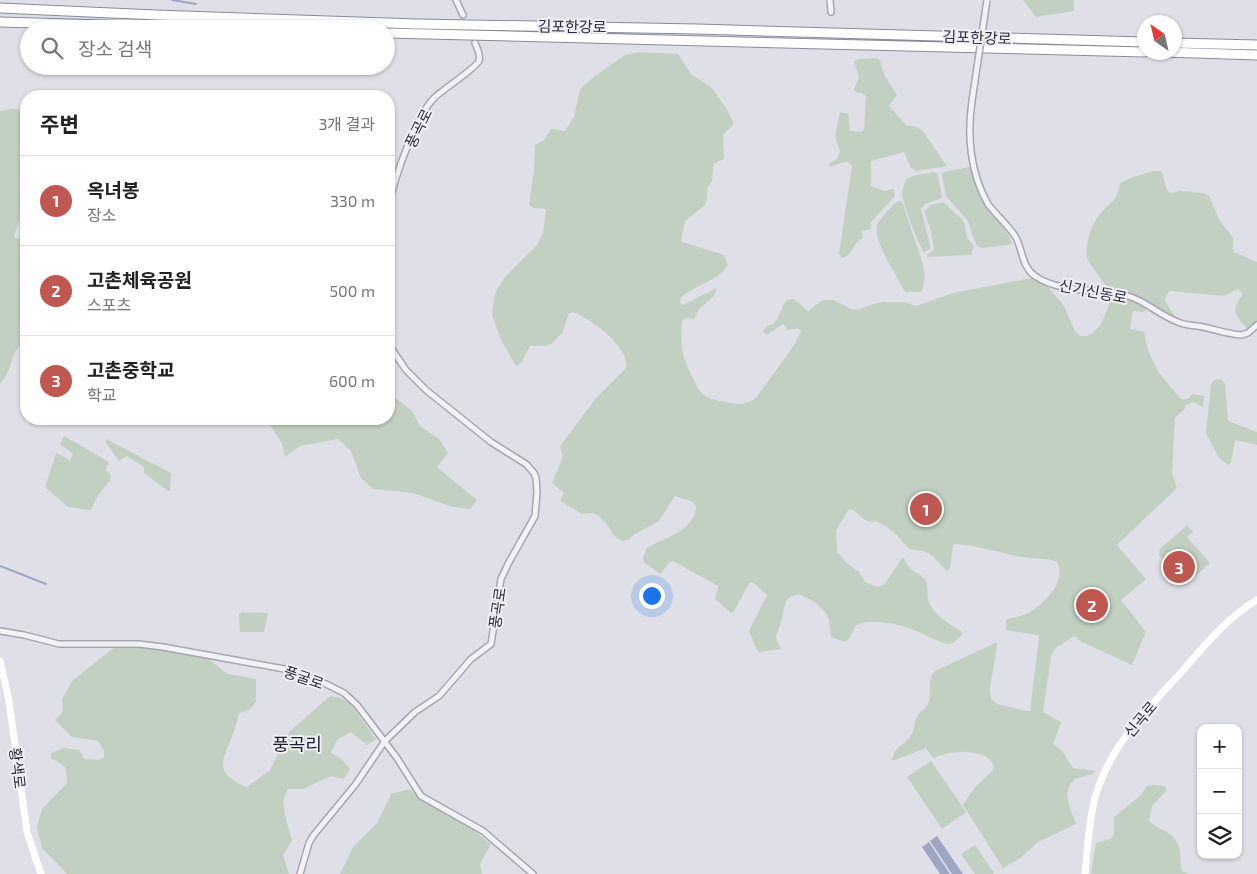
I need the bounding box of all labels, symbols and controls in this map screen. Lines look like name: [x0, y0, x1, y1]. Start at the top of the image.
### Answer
north arrow: [1137, 15, 1182, 60]
street label: 김포한강로: [537, 16, 607, 36]
search box: [20, 20, 395, 75]
street label: 김포한강로: [942, 27, 1012, 47]
icon: search: [38, 34, 66, 62]
text: 장소 검색: [78, 37, 152, 60]
street label: 풍곡로: [401, 105, 435, 151]
text: 주변: [40, 111, 79, 136]
text: 3개 결과: [318, 114, 375, 133]
text: 옥녀봉: [87, 178, 139, 201]
text: 1: [53, 191, 59, 210]
text: 330 m: [330, 191, 375, 210]
text: 장소: [87, 205, 116, 224]
text: 고촌체육공원: [87, 268, 192, 291]
street label: 신기신동로: [1057, 276, 1129, 306]
text: 2: [51, 281, 61, 300]
text: 500 m: [330, 281, 375, 300]
text: 스포츠: [87, 295, 131, 314]
text: 고촌중학교: [87, 358, 174, 381]
text: 3: [51, 371, 61, 390]
text: 600 m: [329, 371, 375, 390]
text: 학교: [87, 385, 116, 404]
pin: 1: [910, 490, 942, 528]
pin: 3: [1163, 548, 1195, 586]
your location: [639, 583, 665, 609]
street label: 풍곡로: [485, 586, 509, 630]
pin: 2: [1076, 586, 1108, 624]
street label: 풍굴로: [281, 662, 327, 692]
street label: 신곡로: [1120, 697, 1160, 741]
map controls: [1197, 724, 1242, 859]
button: +: [1197, 724, 1242, 769]
district label: 풍곡리: [272, 733, 322, 755]
street label: 황색로: [7, 746, 29, 790]
button: −: [1197, 769, 1242, 814]
button: layers: [1197, 814, 1242, 859]

